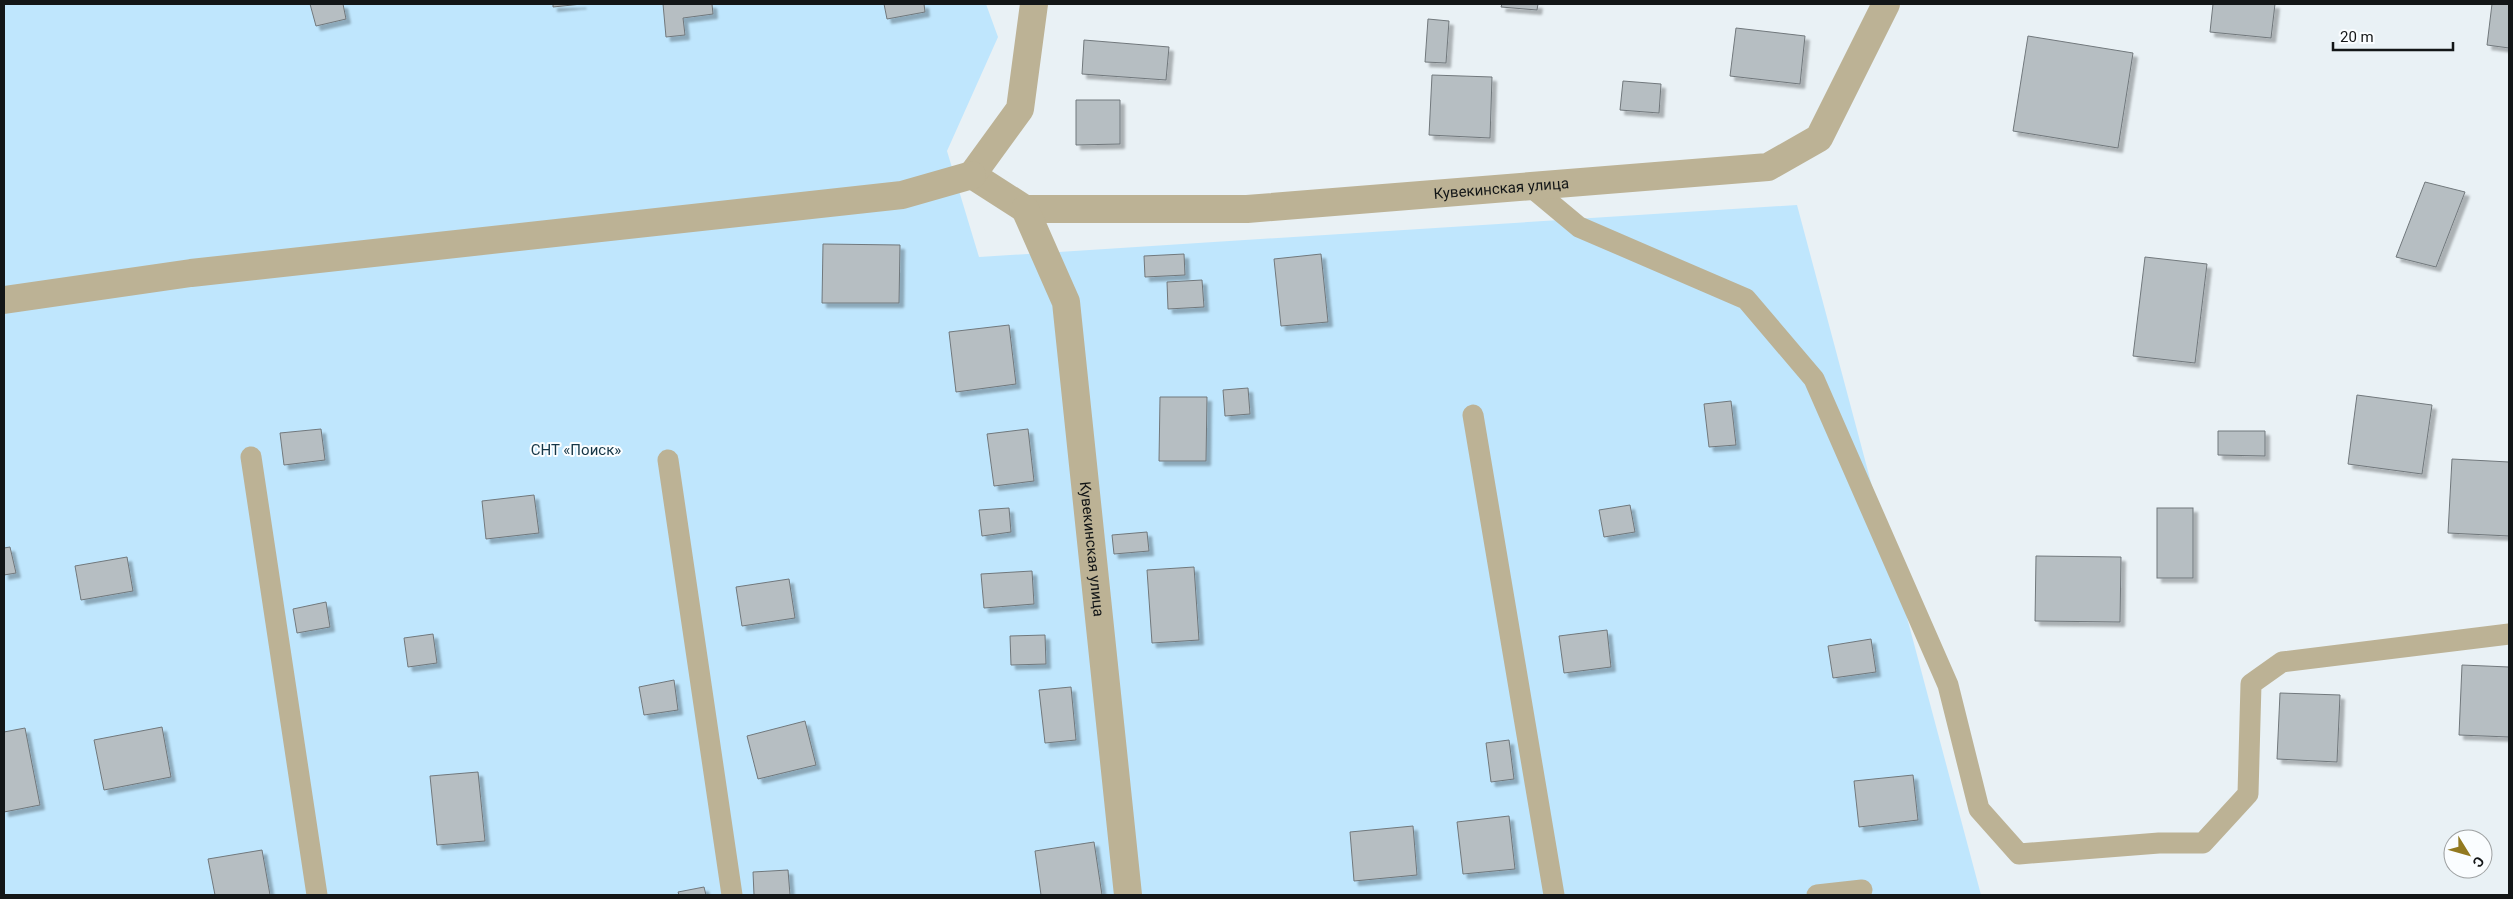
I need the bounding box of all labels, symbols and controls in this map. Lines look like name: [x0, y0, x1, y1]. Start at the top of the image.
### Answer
scale bar: [2333, 20, 2453, 52]
text: 20 m: [2340, 28, 2374, 46]
street label: Кувекинская улица: [1433, 174, 1570, 203]
park label: СНТ «Поиск»: [531, 441, 621, 459]
street label: Кувекинская улица: [1076, 481, 1108, 617]
north arrow: [2443, 829, 2493, 879]
text: С: [2469, 853, 2488, 870]

